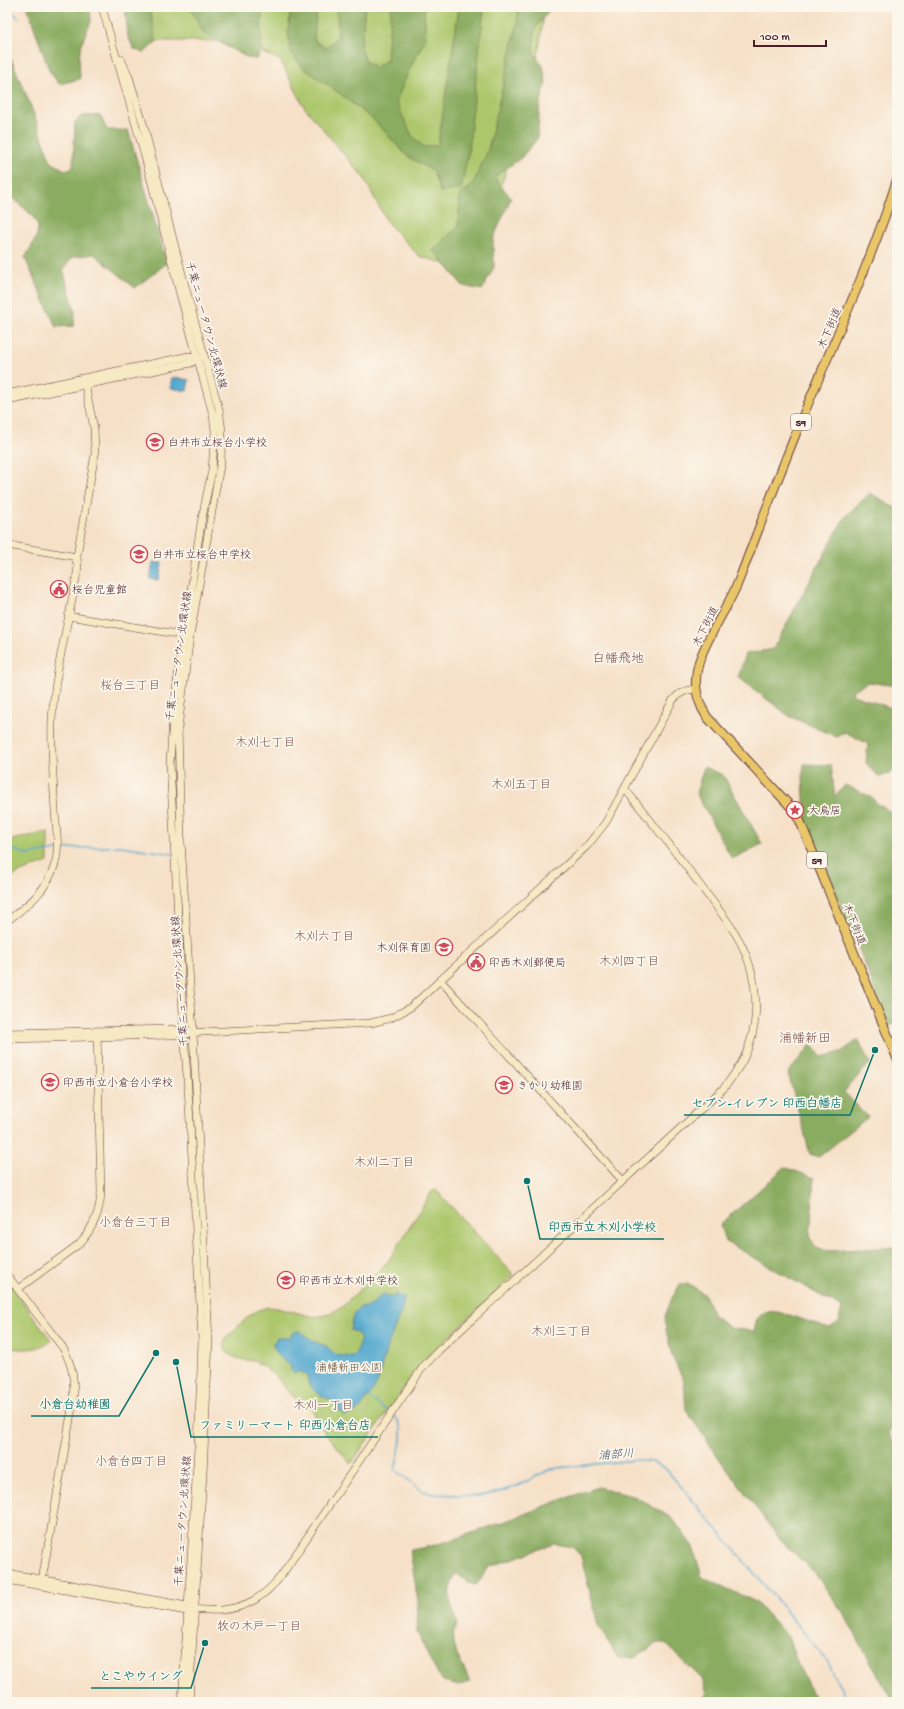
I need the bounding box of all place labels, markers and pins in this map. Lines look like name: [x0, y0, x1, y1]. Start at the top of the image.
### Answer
school or university icon: 白井市立桜台小学校: [145, 432, 165, 452]
place label: 白井市立桜台小学校: [168, 437, 267, 450]
school or university icon: 白井市立桜台中学校: [129, 544, 149, 564]
place label: 白井市立桜台中学校: [152, 549, 251, 562]
public building icon: 桜台児童館: [49, 579, 69, 599]
place label: 桜台児童館: [72, 584, 127, 597]
place icon: 大鳥居: [785, 800, 805, 820]
place label: 大鳥居: [808, 805, 841, 818]
school or university icon: 木刈保育園: [434, 937, 454, 957]
place label: 木刈保育園: [376, 942, 431, 955]
public building icon: 印西木刈郵便局: [466, 952, 486, 972]
place label: 印西木刈郵便局: [489, 957, 566, 970]
school or university icon: 印西市立小倉台小学校: [40, 1072, 60, 1092]
school or university icon: きかり幼稚園: [494, 1075, 514, 1095]
place label: 印西市立小倉台小学校: [63, 1077, 173, 1090]
place label: きかり幼稚園: [517, 1080, 583, 1093]
callout: セブン-イレブン 印西白幡店: [684, 1091, 850, 1115]
callout: 印西市立木刈小学校: [540, 1215, 664, 1239]
school or university icon: 印西市立木刈中学校: [276, 1270, 296, 1290]
place label: 印西市立木刈中学校: [299, 1275, 398, 1288]
callout: 小倉台幼稚園: [31, 1392, 119, 1416]
callout: ファミリーマート 印西小倉台店: [191, 1413, 378, 1437]
callout: とこやウイング: [91, 1664, 191, 1688]

